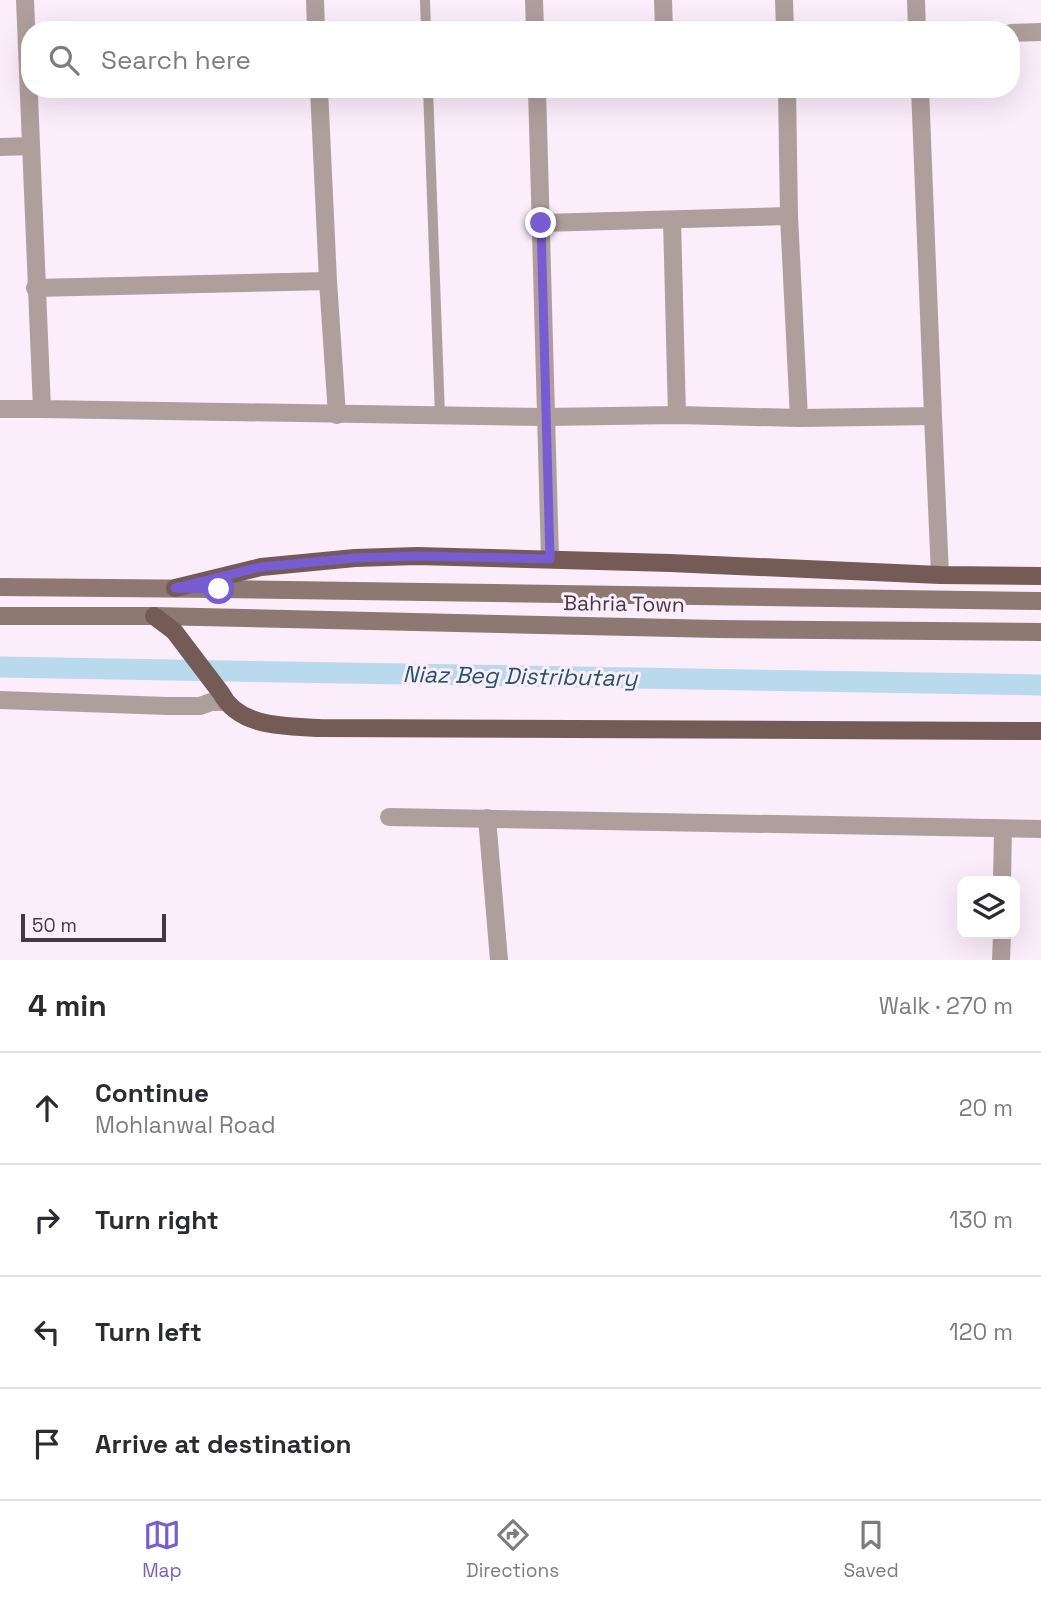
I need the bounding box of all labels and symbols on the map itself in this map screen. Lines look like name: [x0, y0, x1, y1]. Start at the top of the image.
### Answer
route end: [525, 207, 556, 238]
route start: [203, 573, 234, 604]
street label: Bahria Town: [563, 589, 685, 618]
water label: Niaz Beg Distributary: [402, 659, 638, 693]
scale bar: [21, 911, 166, 943]

